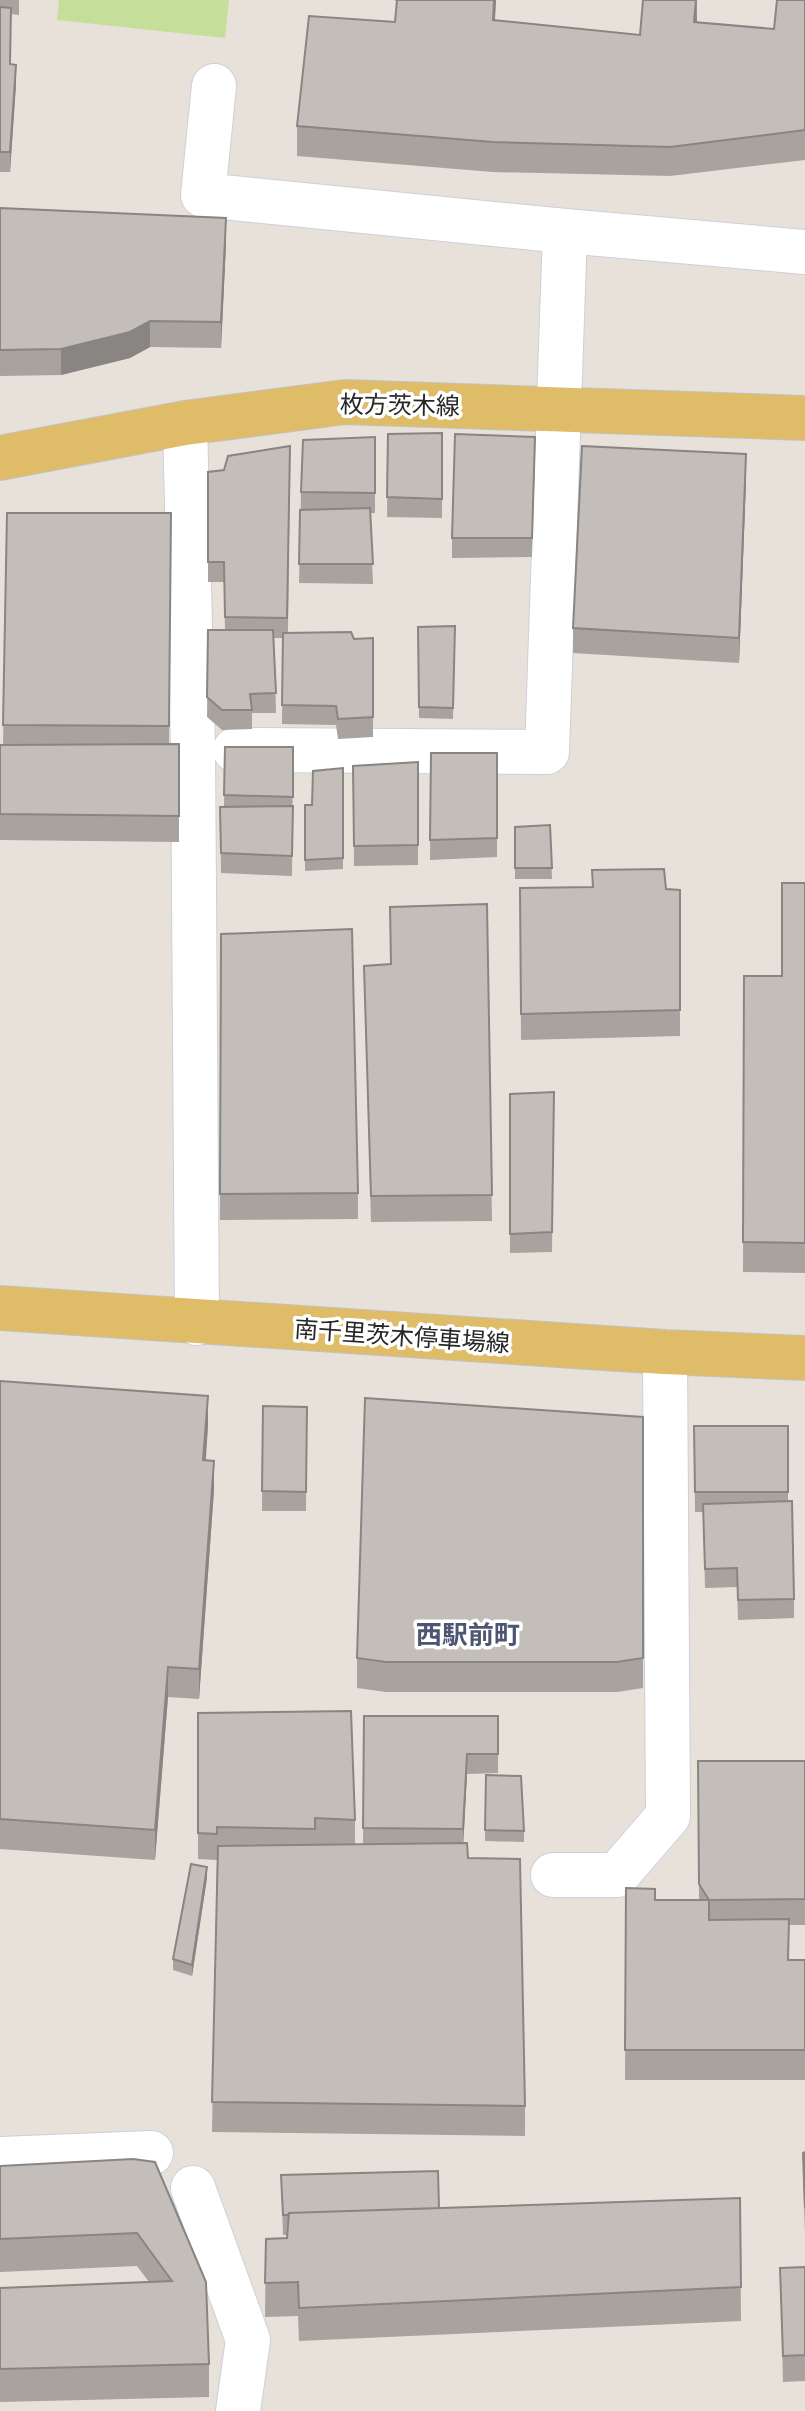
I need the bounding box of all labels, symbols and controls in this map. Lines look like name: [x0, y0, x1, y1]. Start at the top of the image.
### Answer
street label: 枚方茨木線: [340, 389, 460, 421]
street label: 南千里茨木停車場線: [293, 1314, 511, 1358]
district label: 西駅前町: [416, 1619, 520, 1651]

